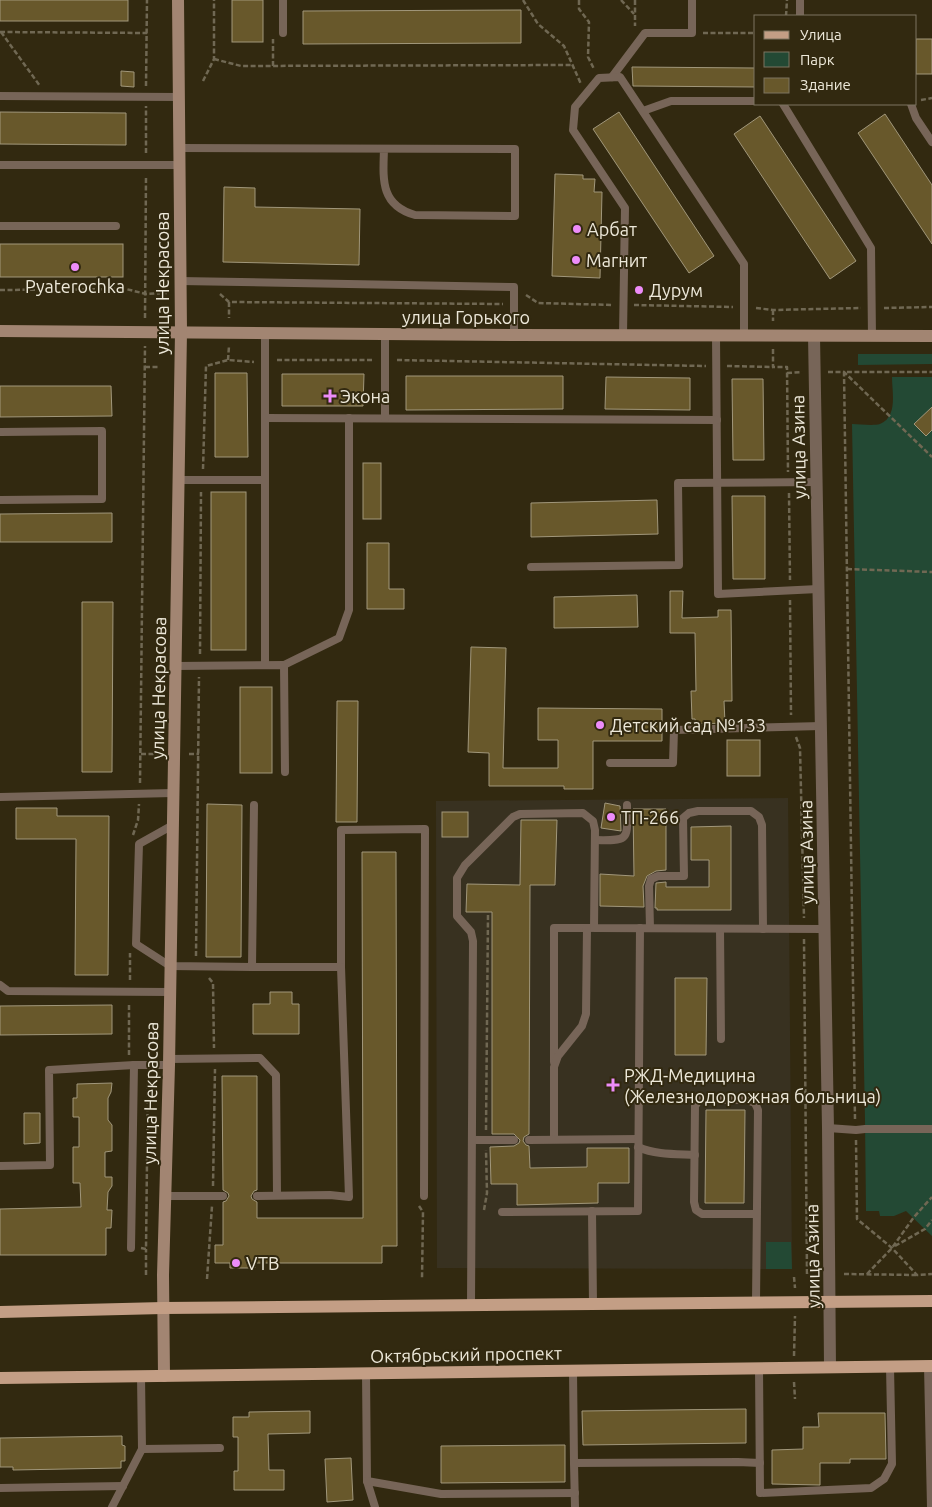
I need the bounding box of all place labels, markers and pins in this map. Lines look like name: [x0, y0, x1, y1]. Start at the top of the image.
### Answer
place label: Арбат: [587, 219, 637, 239]
marker: Арбат: [571, 223, 583, 235]
place label: Магнит: [586, 250, 647, 270]
marker: Магнит: [570, 254, 582, 266]
marker: Pyaterochka: [69, 261, 81, 273]
place label: Pyaterochka: [25, 276, 125, 296]
place label: Дурум: [649, 280, 703, 300]
marker: Дурум: [633, 284, 645, 296]
place label: Экона: [340, 386, 390, 406]
marker: Экона: [324, 390, 336, 402]
place label: Детский сад №133: [610, 715, 766, 735]
marker: Детский сад №133: [594, 719, 606, 731]
place label: ТП-266: [621, 807, 679, 827]
marker: ТП-266: [605, 811, 617, 823]
place label: РЖД-Медицина (Железнодорожная больница): [624, 1065, 881, 1107]
marker: РЖД-Медицина (Железнодорожная больница): [606, 1078, 620, 1092]
place label: VTB: [246, 1253, 279, 1273]
marker: VTB: [230, 1257, 242, 1269]

